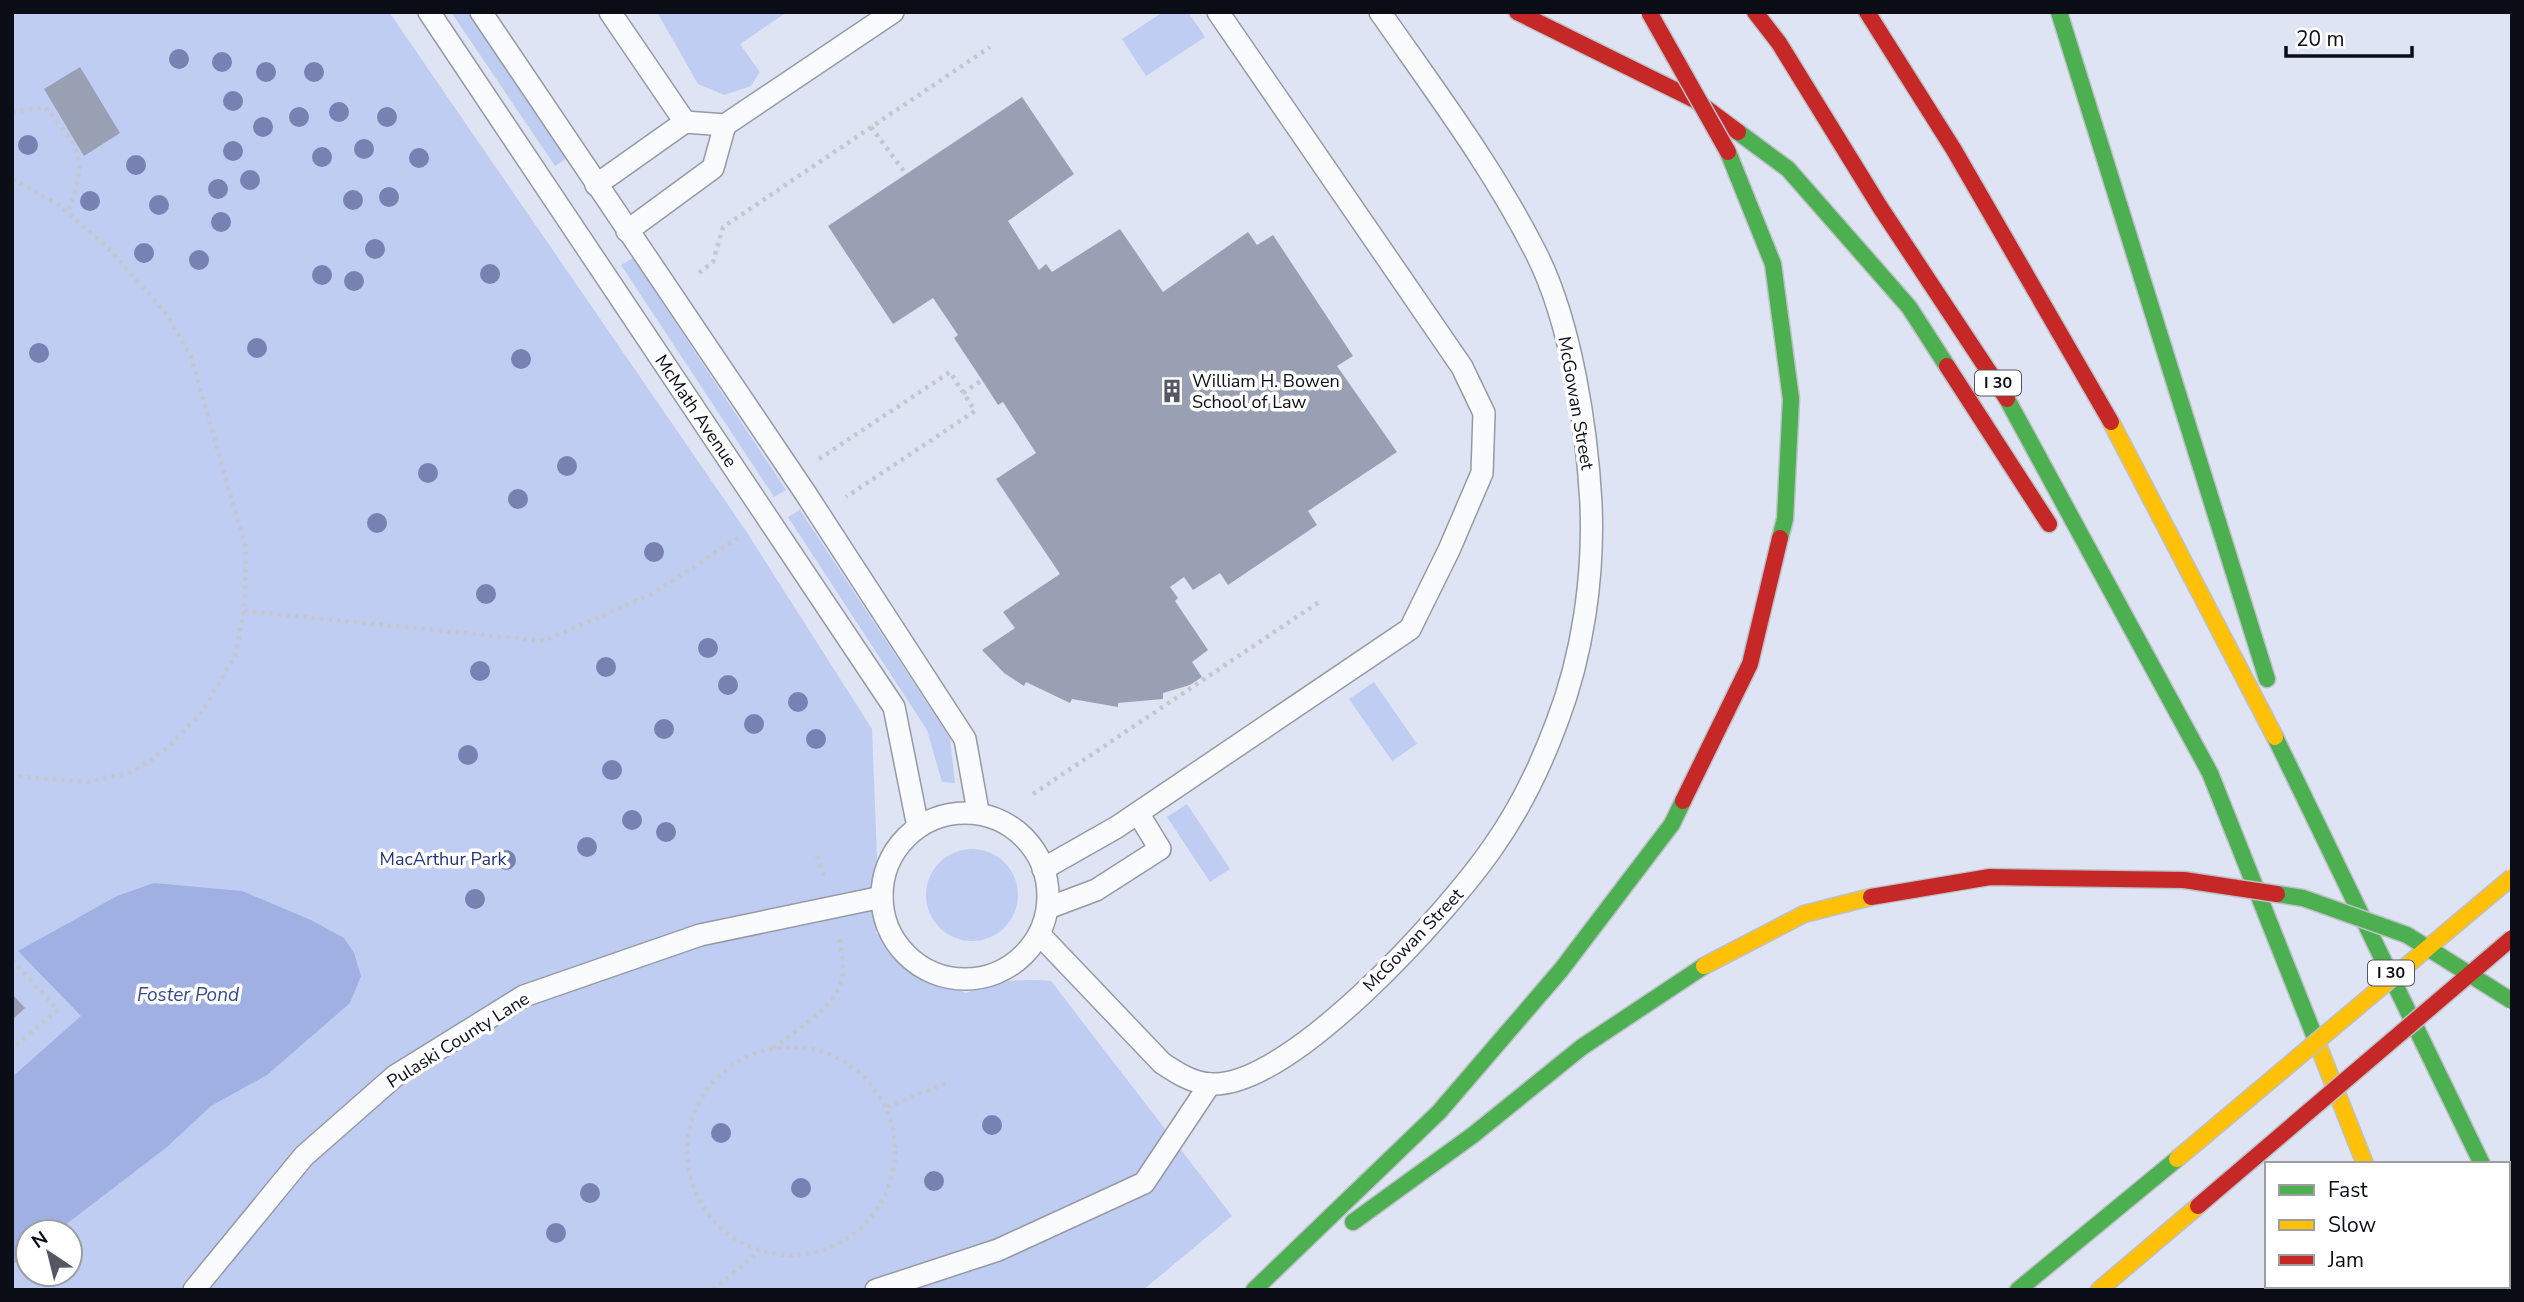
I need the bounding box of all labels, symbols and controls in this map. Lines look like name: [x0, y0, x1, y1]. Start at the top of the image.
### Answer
scale bar: [2286, 14, 2412, 58]
text: 20 m: [2296, 25, 2345, 53]
street label: McGowan Street: [1552, 334, 1600, 472]
street label: McMath Avenue: [649, 350, 743, 472]
place label: William H. Bowen School of Law: [1192, 369, 1340, 414]
road number: I 30: [1975, 370, 2021, 396]
building icon: William H. Bowen School of Law: [1158, 377, 1186, 405]
park label: MacArthur Park: [380, 847, 507, 871]
street label: McGowan Street: [1357, 883, 1469, 997]
road number: I 30: [2368, 960, 2414, 986]
water label: Foster Pond: [137, 982, 240, 1008]
street label: Pulaski County Lane: [382, 986, 534, 1094]
legend: [2265, 1162, 2510, 1288]
text: Fast: [2328, 1176, 2368, 1204]
text: Slow: [2328, 1211, 2377, 1239]
north arrow: [14, 1218, 84, 1288]
text: N: [27, 1225, 53, 1255]
text: Jam: [2327, 1246, 2364, 1274]

